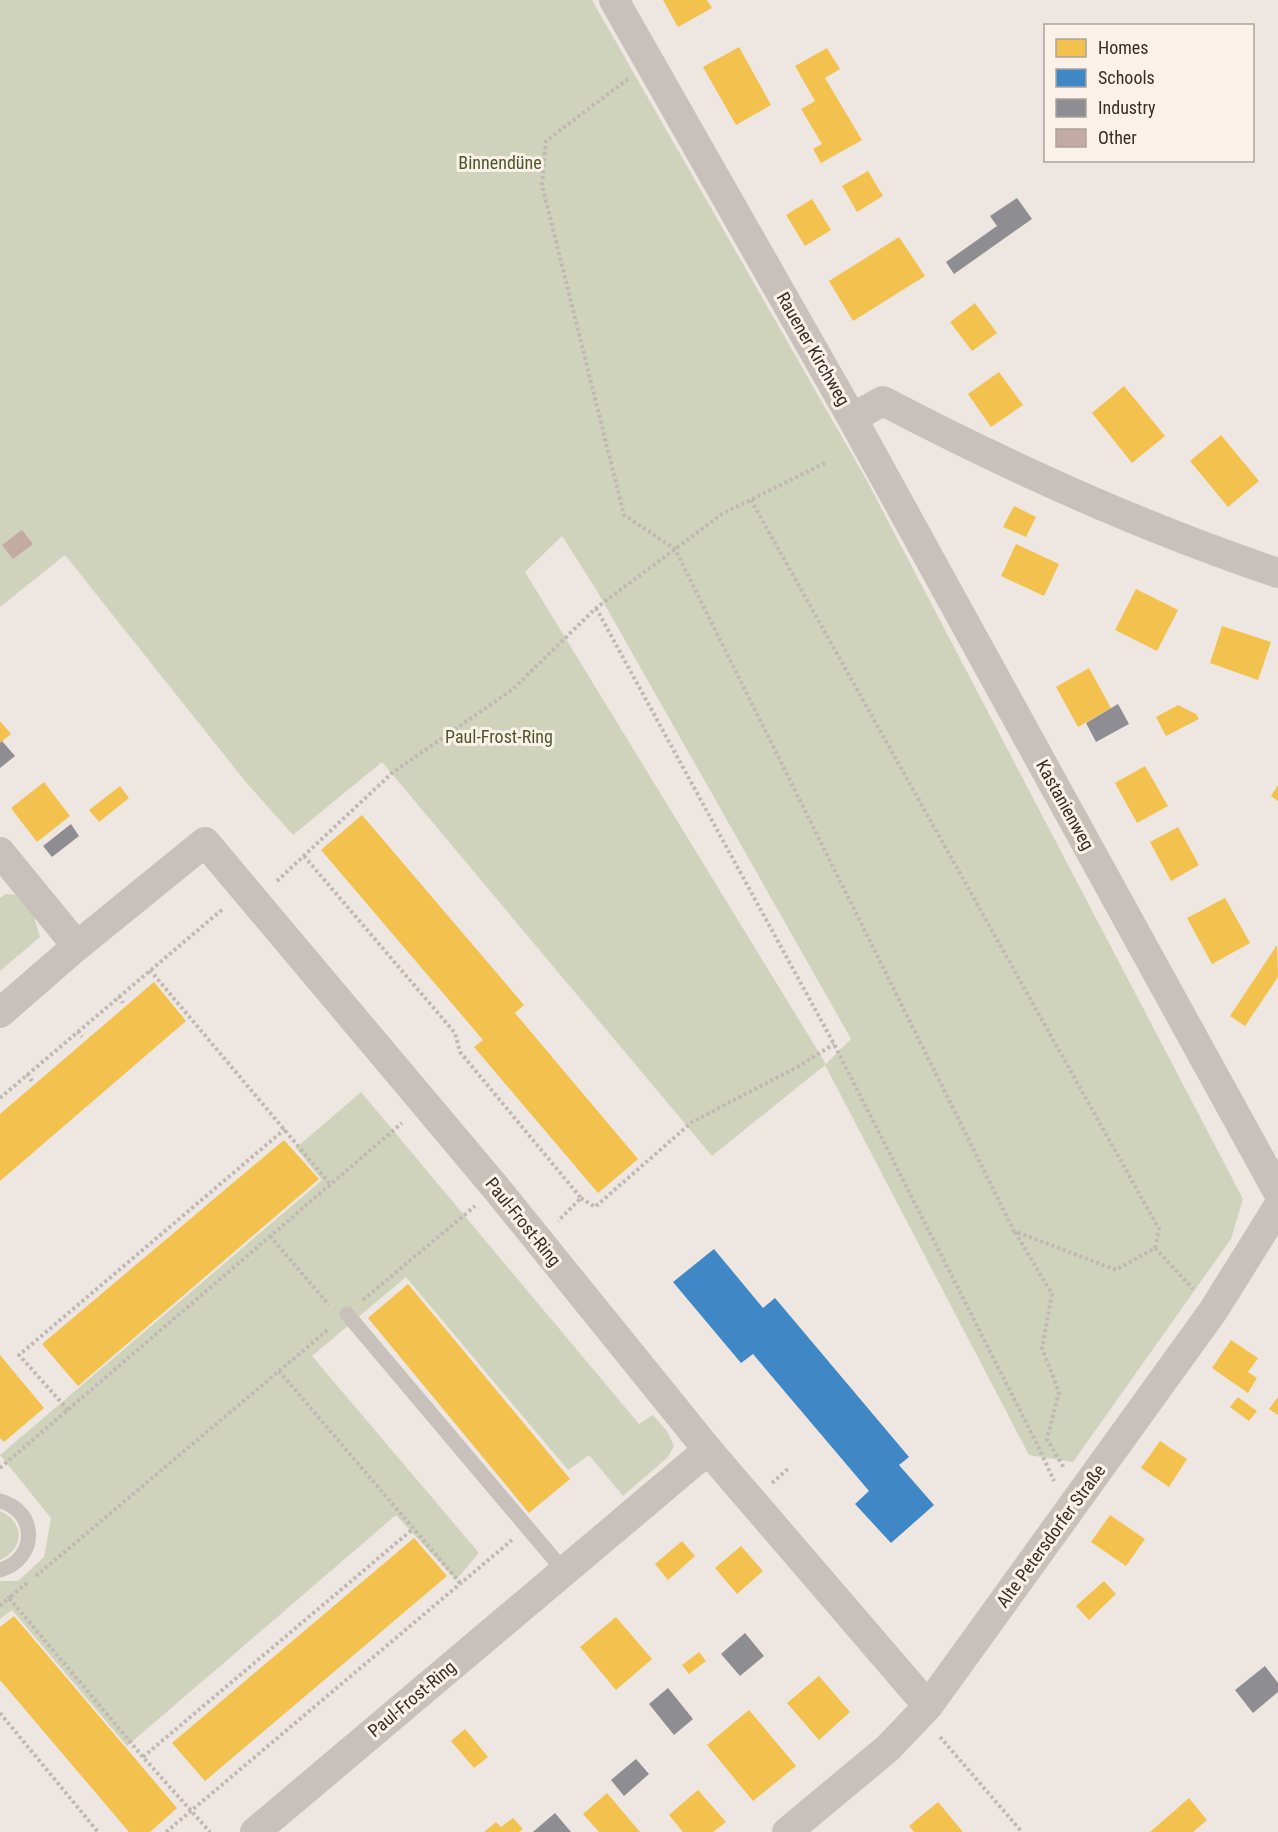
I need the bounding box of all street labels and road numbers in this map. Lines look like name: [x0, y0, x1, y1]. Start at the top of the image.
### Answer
street label: Rauener Kirchweg: [772, 288, 854, 409]
street label: Kastanienweg: [1032, 756, 1099, 853]
street label: Paul-Frost-Ring: [481, 1173, 565, 1270]
street label: Alte Petersdorfer Straße: [992, 1460, 1110, 1611]
street label: Paul-Frost-Ring: [364, 1656, 460, 1741]

